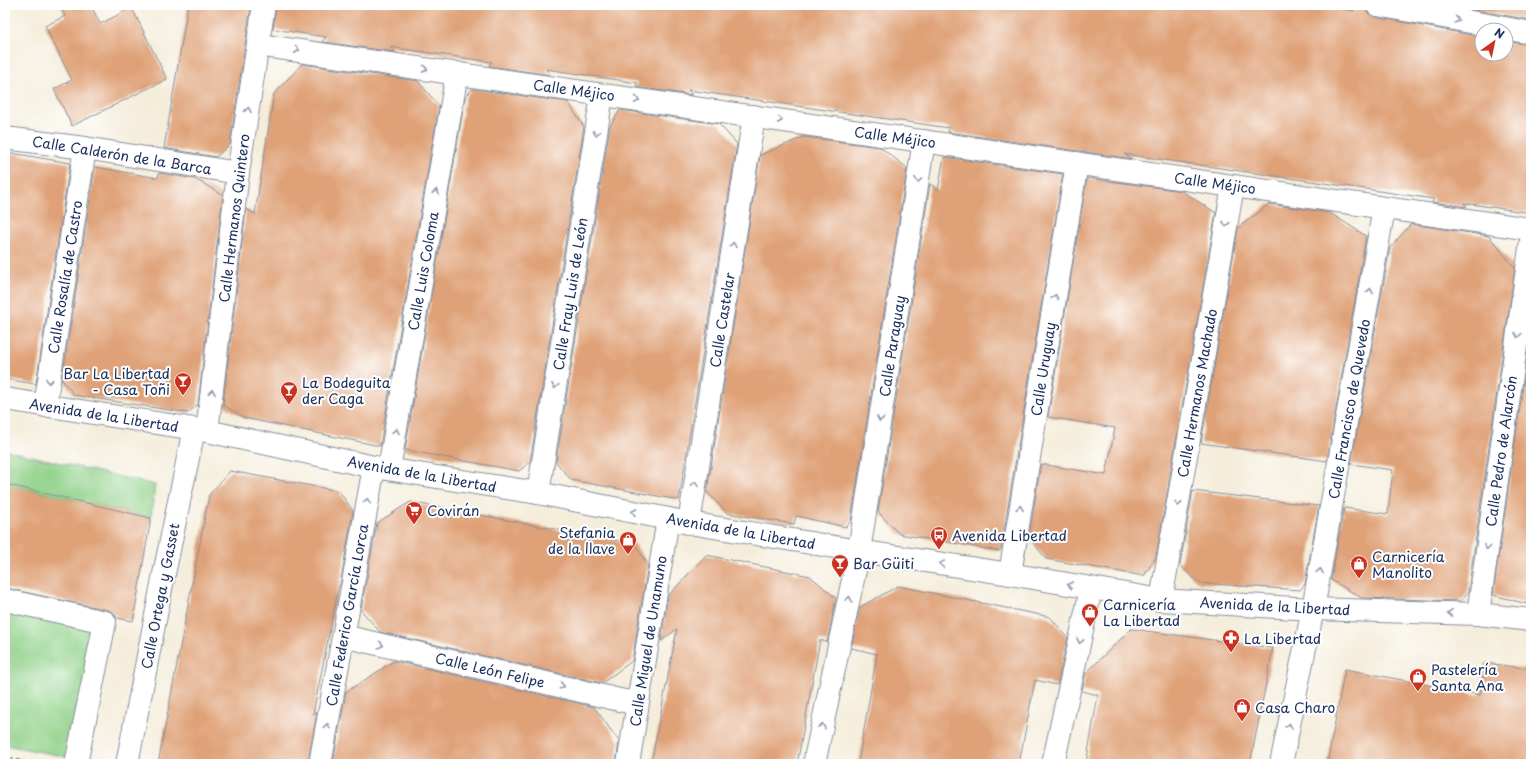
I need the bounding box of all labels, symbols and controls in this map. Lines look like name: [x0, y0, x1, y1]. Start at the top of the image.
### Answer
one-way arrow: [1454, 15, 1460, 23]
north arrow: [1474, 22, 1514, 62]
text: N: [1491, 24, 1508, 43]
one-way arrow: [294, 45, 300, 54]
one-way arrow: [422, 64, 428, 73]
street label: Calle Méjico: [532, 74, 616, 106]
one-way arrow: [634, 95, 640, 104]
one-way arrow: [243, 107, 252, 113]
one-way arrow: [777, 115, 783, 124]
street label: Calle Méjico: [853, 121, 937, 153]
street label: Calle Calderón de la Barca: [31, 130, 213, 180]
one-way arrow: [592, 130, 601, 136]
street label: Calle Hermanos Quintero: [213, 132, 255, 304]
street label: Calle Méjico: [1173, 167, 1257, 199]
one-way arrow: [914, 177, 923, 183]
one-way arrow: [431, 189, 440, 195]
street label: Calle Rosalía de Castro: [42, 198, 88, 355]
street label: Calle Luis Coloma: [402, 210, 444, 332]
street label: Calle Fray Luis de León: [548, 216, 592, 372]
one-way arrow: [1222, 221, 1231, 228]
one-way arrow: [728, 242, 737, 249]
street label: Calle Castelar: [704, 271, 740, 369]
one-way arrow: [1365, 288, 1373, 294]
street label: Calle Paraguay: [874, 294, 910, 398]
one-way arrow: [1050, 294, 1059, 300]
street label: Calle Hermanos Machado: [1172, 307, 1222, 479]
street label: Calle Francisco de Quevedo: [1323, 317, 1375, 501]
street label: Calle Uruguay: [1025, 320, 1061, 418]
one-way arrow: [1514, 332, 1523, 338]
place label: Bar La Libertad - Casa Toñi: [63, 363, 170, 400]
bar icon: Bar La Libertad - Casa Toñi: [173, 371, 193, 396]
place label: La Bodeguita der Caga: [302, 372, 391, 409]
street label: Calle Pedro de Alarcón: [1480, 374, 1522, 528]
one-way arrow: [45, 378, 54, 384]
bar icon: La Bodeguita der Caga: [279, 380, 299, 405]
one-way arrow: [551, 383, 560, 389]
one-way arrow: [207, 389, 216, 395]
street label: Avenida de la Libertad: [28, 393, 180, 437]
one-way arrow: [876, 416, 885, 422]
one-way arrow: [391, 428, 400, 434]
street label: Avenida de la Libertad: [346, 451, 498, 497]
one-way arrow: [690, 481, 699, 488]
one-way arrow: [363, 498, 371, 504]
supermarket icon: Covirán: [404, 500, 424, 525]
place label: Covirán: [427, 500, 479, 521]
one-way arrow: [1174, 501, 1183, 507]
one-way arrow: [1016, 505, 1024, 511]
one-way arrow: [631, 508, 637, 517]
street label: Avenida de la Libertad: [665, 508, 817, 554]
street label: Calle Ortega y Gasset: [136, 521, 184, 671]
street label: Calle Federico García Lorca: [321, 522, 373, 708]
place label: Stefania de la llave: [548, 522, 615, 559]
bus stop icon: Avenida Libertad: [929, 525, 949, 550]
place label: Avenida Libertad: [952, 525, 1067, 546]
shop icon: Stefania de la llave: [618, 530, 638, 555]
one-way arrow: [1483, 544, 1492, 550]
place label: Carnicería Manolito: [1372, 546, 1445, 583]
bar icon: Bar Güiti: [830, 553, 850, 578]
place label: Bar Güiti: [853, 553, 914, 574]
street label: Calle Miguel de Unamuno: [624, 554, 672, 728]
shop icon: Carnicería Manolito: [1349, 554, 1369, 579]
one-way arrow: [939, 560, 945, 569]
one-way arrow: [1315, 568, 1323, 574]
one-way arrow: [1067, 582, 1073, 590]
street label: Avenida de la Libertad: [1199, 592, 1351, 620]
place label: Carnicería La Libertad: [1103, 594, 1180, 631]
one-way arrow: [844, 596, 853, 602]
shop icon: Carnicería La Libertad: [1080, 602, 1100, 627]
one-way arrow: [1447, 609, 1453, 617]
pharmacy icon: La Libertad: [1221, 628, 1241, 653]
place label: La Libertad: [1244, 628, 1321, 649]
one-way arrow: [1076, 638, 1084, 644]
one-way arrow: [378, 640, 384, 648]
street label: Calle León Felipe: [433, 647, 547, 693]
place label: Pastelería Santa Ana: [1431, 659, 1504, 696]
shop icon: Pastelería Santa Ana: [1408, 667, 1428, 692]
one-way arrow: [559, 682, 565, 690]
shop icon: Casa Charo: [1232, 697, 1252, 722]
place label: Casa Charo: [1255, 697, 1336, 718]
one-way arrow: [322, 723, 330, 729]
one-way arrow: [818, 723, 826, 729]
one-way arrow: [1284, 723, 1292, 729]

